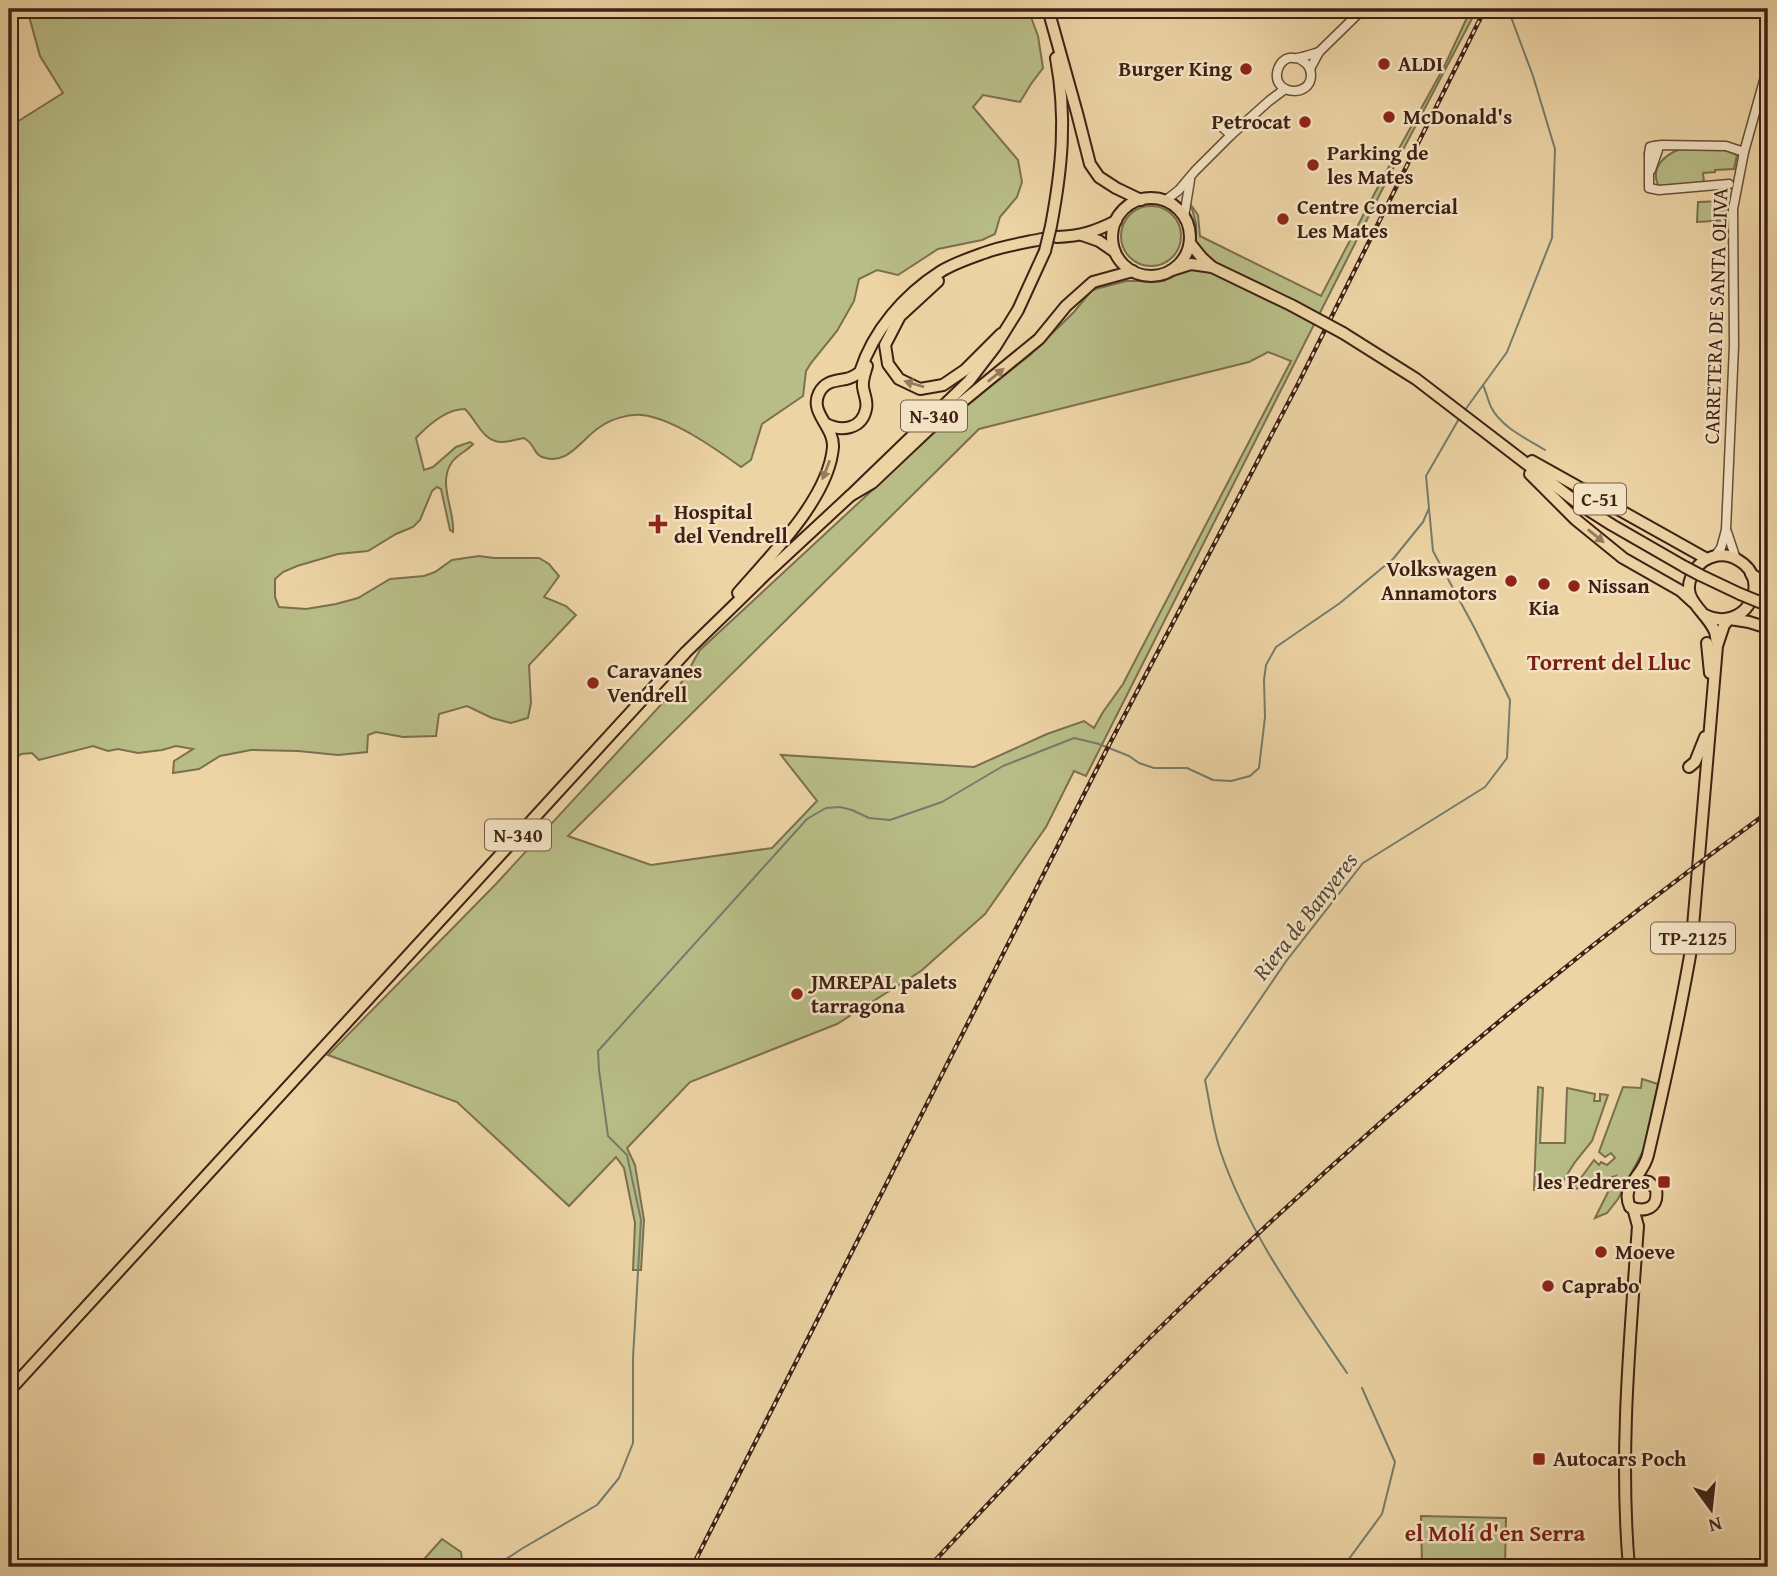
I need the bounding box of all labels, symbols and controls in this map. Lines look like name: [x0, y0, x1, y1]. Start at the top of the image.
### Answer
place label: ALDI: [1398, 48, 1443, 79]
place label: Burger King: [1118, 53, 1233, 84]
marker: ALDI: [1376, 56, 1392, 72]
marker: Burger King: [1238, 61, 1254, 77]
place label: McDonald's: [1403, 101, 1512, 132]
place label: Petrocat: [1212, 106, 1291, 137]
marker: McDonald's: [1381, 109, 1397, 125]
marker: Petrocat: [1297, 114, 1313, 130]
place label: Parking de les Mates: [1327, 137, 1429, 192]
marker: Parking de les Mates: [1305, 157, 1321, 173]
street label: CARRETERA DE SANTA OLIVA: [1696, 187, 1735, 445]
place label: Centre Comercial Les Mates: [1297, 191, 1458, 246]
marker: Centre Comercial Les Mates: [1275, 211, 1291, 227]
one-way arrow: [987, 367, 1005, 382]
one-way arrow: [904, 379, 925, 389]
road number: N-340: [901, 400, 967, 432]
one-way arrow: [821, 460, 832, 481]
road number: C-51: [1574, 484, 1626, 514]
place label: Hospital del Vendrell: [674, 496, 788, 551]
marker: Hospital del Vendrell: [648, 514, 668, 534]
one-way arrow: [1587, 528, 1604, 543]
place label: Volkswagen Annamotors: [1381, 553, 1498, 608]
place label: Nissan: [1588, 570, 1650, 601]
marker: Volkswagen Annamotors: [1503, 573, 1519, 589]
marker: Kia: [1536, 576, 1552, 592]
marker: Nissan: [1566, 578, 1582, 594]
place label: Kia: [1529, 592, 1560, 623]
district label: Torrent del Lluc: [1527, 645, 1691, 678]
place label: Caravanes Vendrell: [607, 655, 702, 710]
marker: Caravanes Vendrell: [585, 675, 601, 691]
road number: N-340: [485, 820, 551, 850]
water label: Riera de Banyeres: [1244, 844, 1366, 987]
road number: TP-2125: [1651, 922, 1735, 954]
place label: JMREPAL palets tarragona: [808, 966, 957, 1021]
marker: JMREPAL palets tarragona: [789, 986, 805, 1002]
place label: les Pedreres: [1537, 1166, 1650, 1197]
marker: les Pedreres: [1656, 1174, 1672, 1190]
place label: Moeve: [1615, 1236, 1675, 1267]
marker: Moeve: [1593, 1244, 1609, 1260]
place label: Caprabo: [1562, 1270, 1639, 1301]
marker: Caprabo: [1540, 1278, 1556, 1294]
place label: Autocars Poch: [1553, 1443, 1687, 1474]
marker: Autocars Poch: [1531, 1451, 1547, 1467]
north arrow: [1676, 1474, 1746, 1544]
text: N: [1705, 1510, 1725, 1541]
district label: el Molí d'en Serra: [1405, 1516, 1585, 1549]

